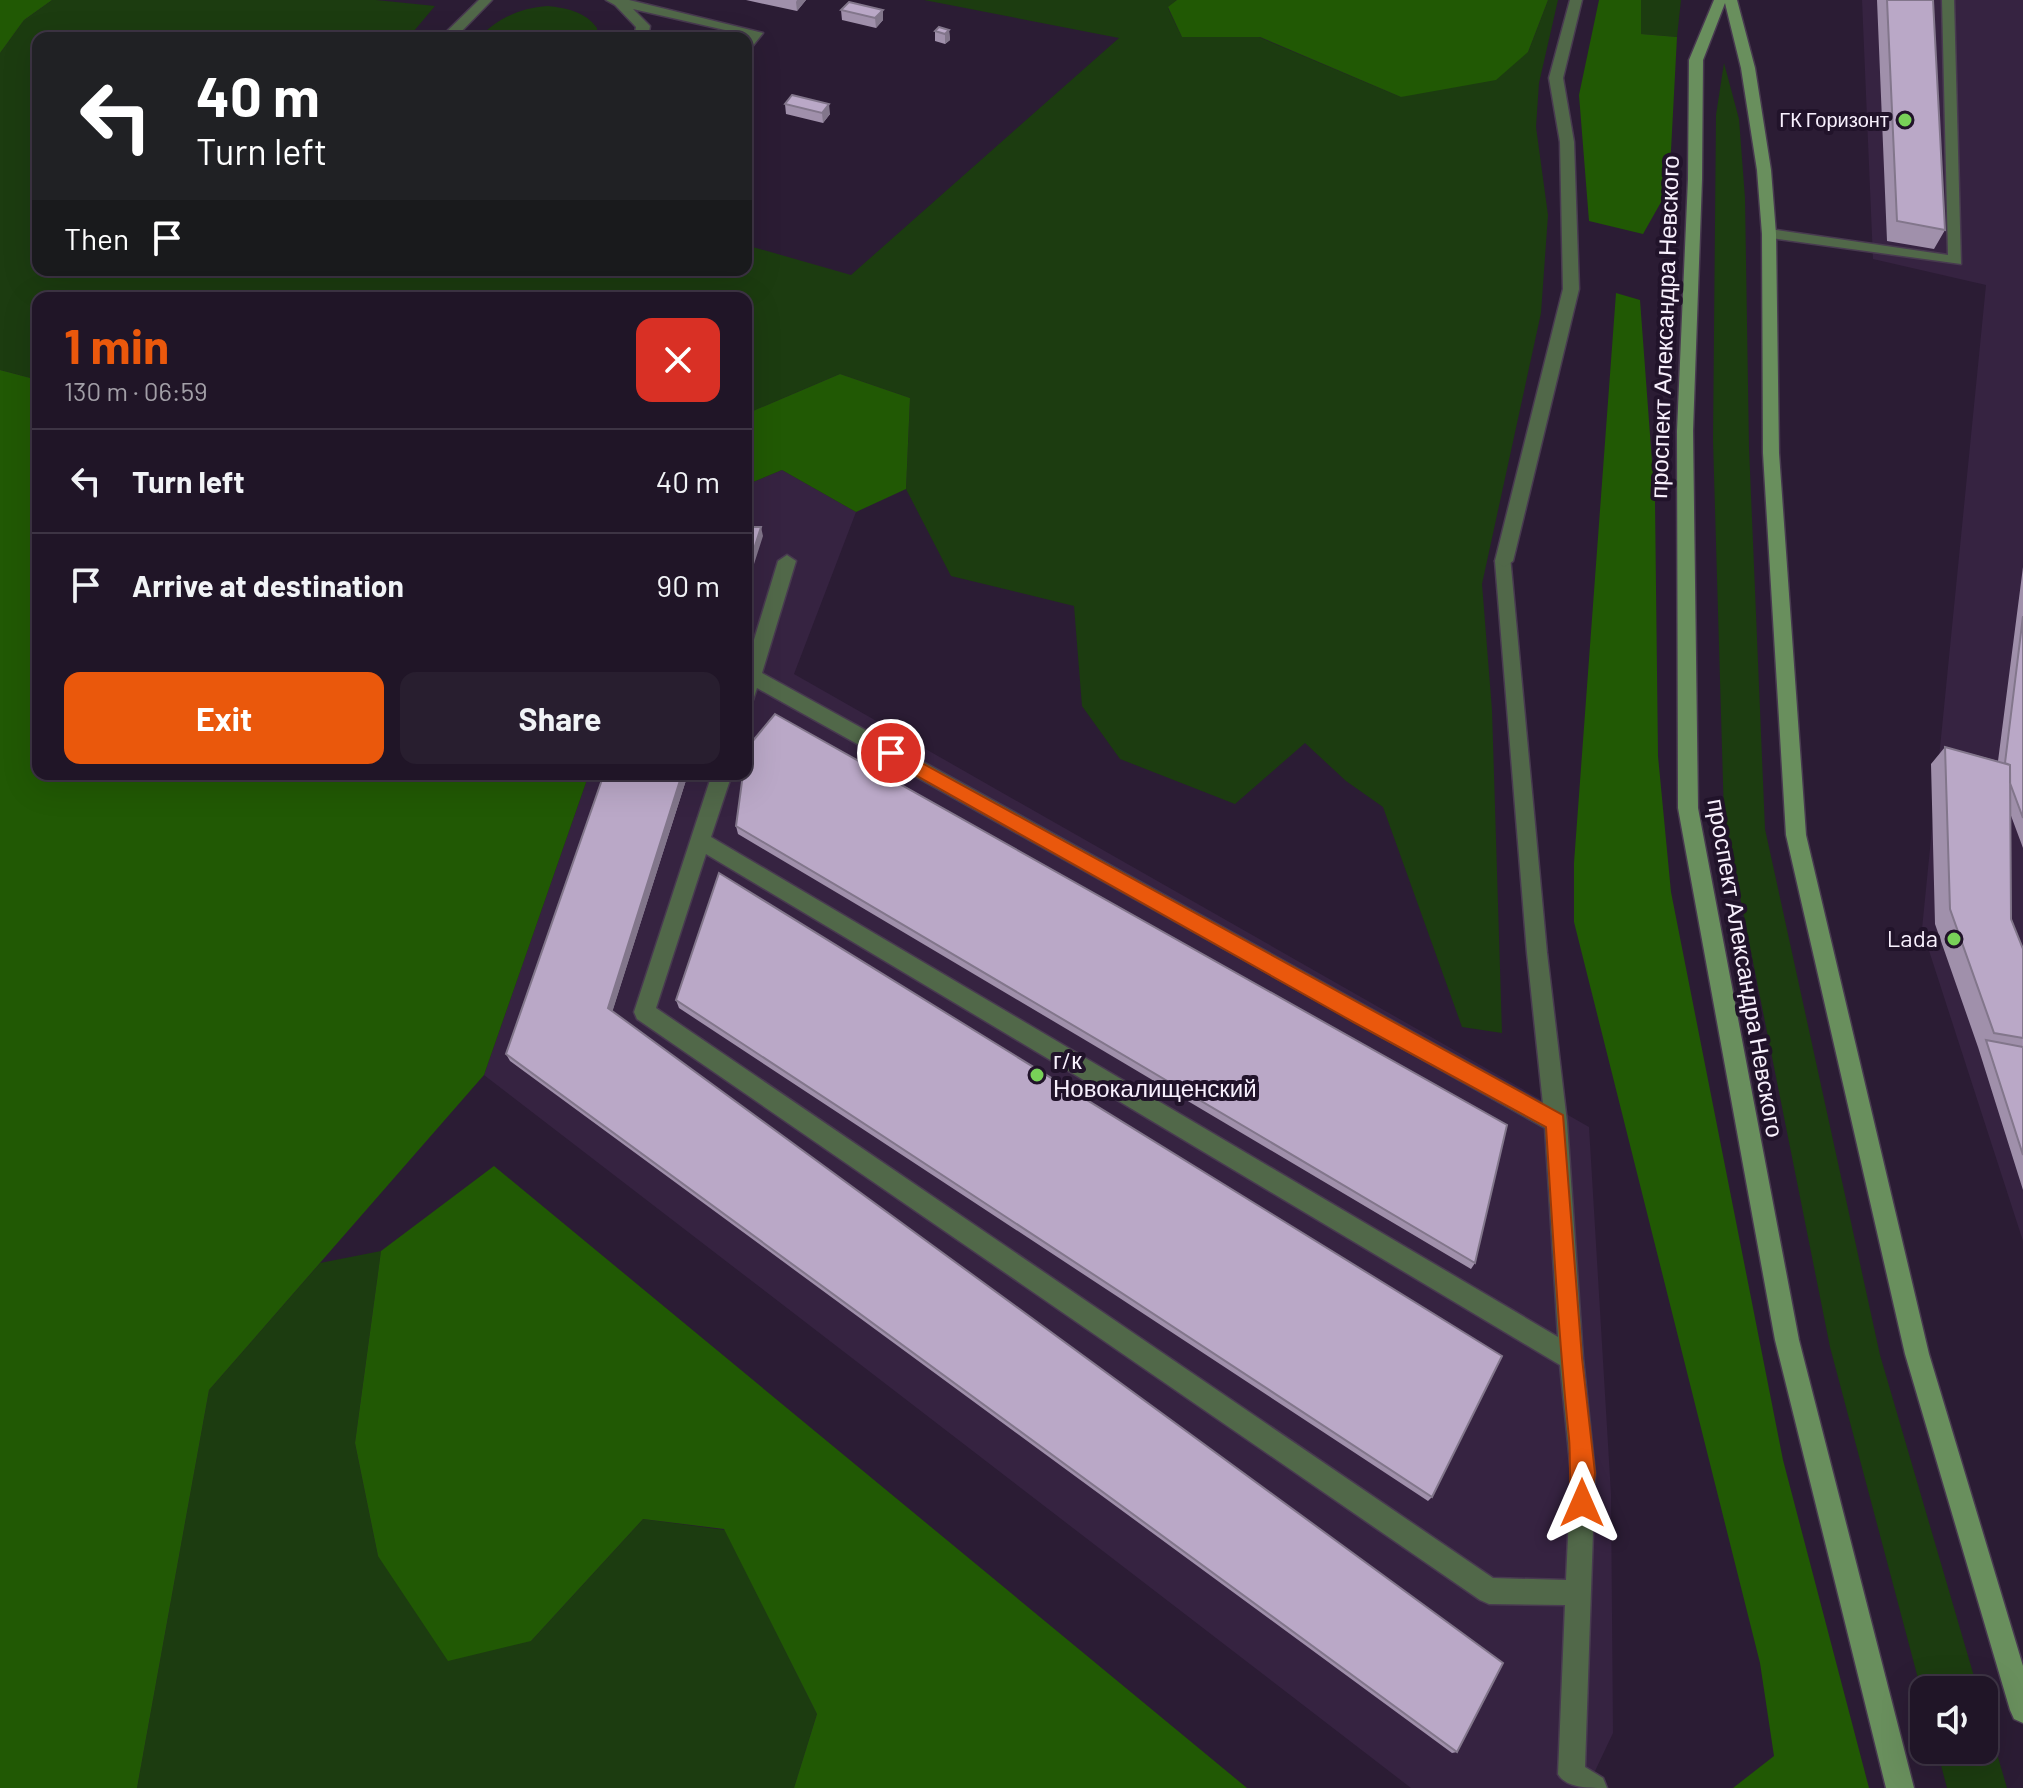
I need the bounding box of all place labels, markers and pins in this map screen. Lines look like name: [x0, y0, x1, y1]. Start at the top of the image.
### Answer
place label: ГК Горизонт: [1779, 107, 1889, 131]
marker: ГК Горизонт: [1896, 111, 1914, 129]
pin: [857, 719, 925, 787]
place label: Lada: [1887, 923, 1938, 952]
marker: Lada: [1945, 930, 1963, 948]
place label: г/к Новокалищенский: [1053, 1045, 1257, 1102]
marker: г/к Новокалищенский: [1028, 1066, 1046, 1084]

